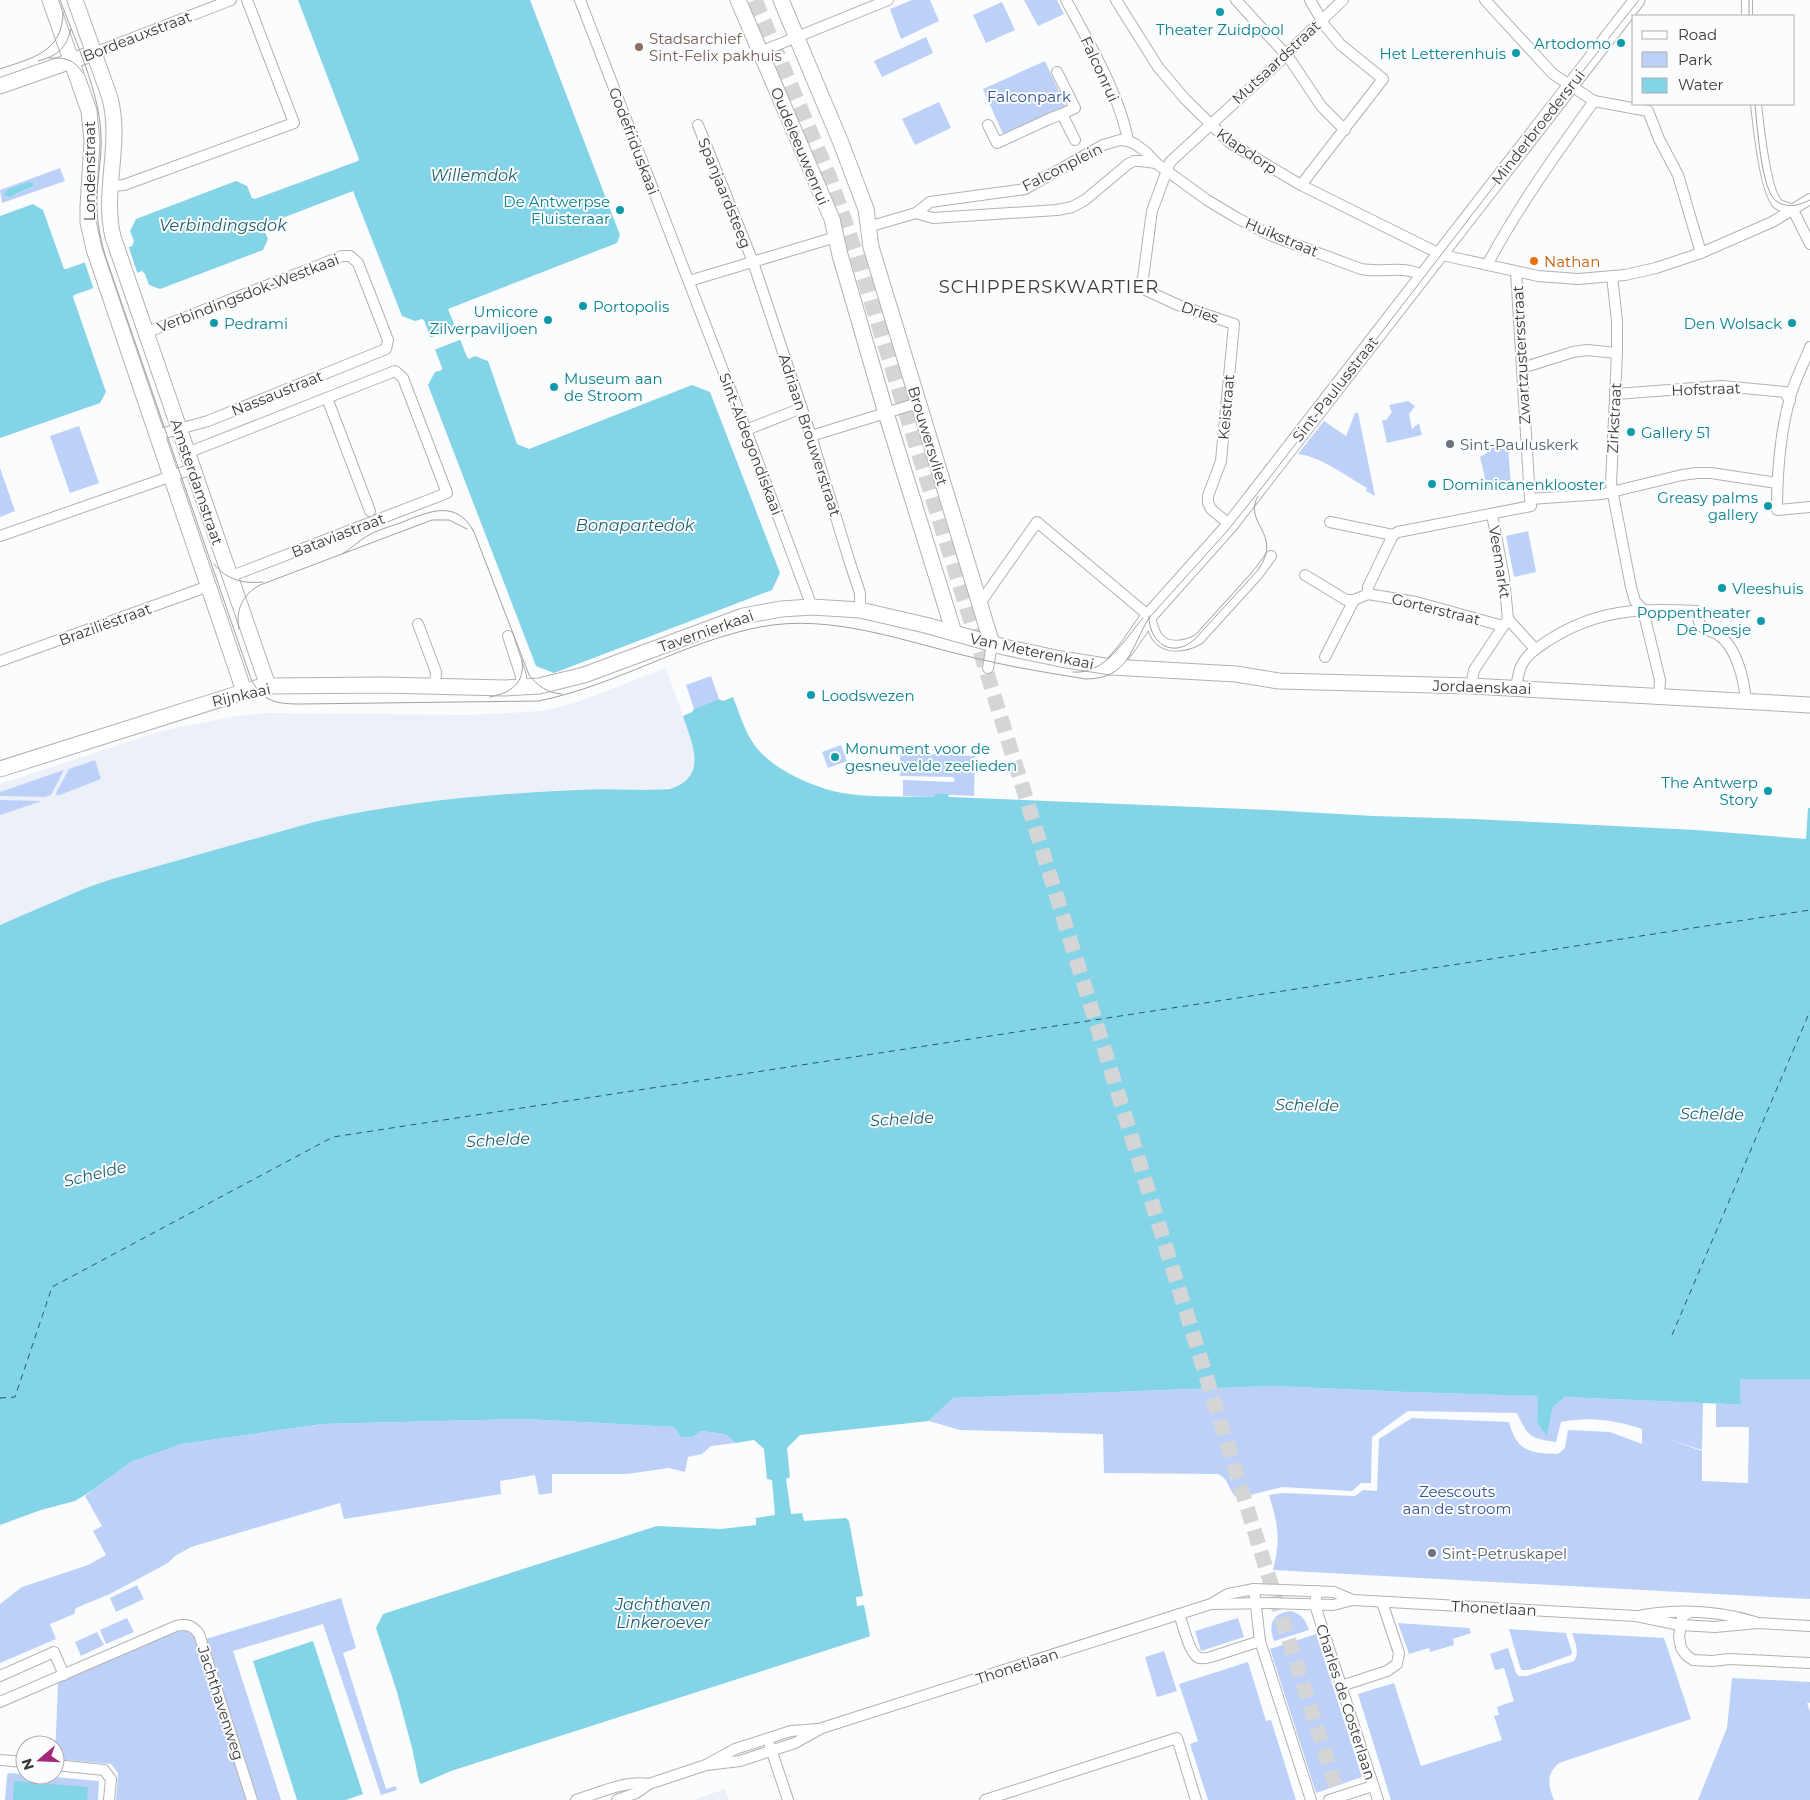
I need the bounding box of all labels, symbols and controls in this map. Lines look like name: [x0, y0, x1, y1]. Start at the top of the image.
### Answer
marker: Theater Zuidpool: [1214, 6, 1226, 18]
street label: Bordeauxstraat: [80, 7, 194, 65]
legend: [1632, 15, 1795, 105]
street label: Mutsaardstraat: [1228, 16, 1324, 108]
place label: Theater Zuidpool: [1156, 20, 1284, 39]
text: Road: [1678, 25, 1717, 44]
place label: Stadsarchief Sint-Felix pakhuis: [649, 29, 782, 65]
street label: Falconrui: [1077, 33, 1123, 105]
place label: Artodomo: [1534, 34, 1611, 53]
marker: Artodomo: [1615, 37, 1627, 49]
marker: Stadsarchief Sint-Felix pakhuis: [633, 41, 645, 53]
place label: Het Letterenhuis: [1380, 44, 1506, 63]
marker: Het Letterenhuis: [1510, 47, 1522, 59]
text: Park: [1678, 50, 1712, 69]
street label: Minderbroedersrui: [1487, 66, 1589, 188]
text: Water: [1678, 75, 1724, 94]
street label: Oudeleeuwenrui: [767, 84, 833, 208]
street label: Godefriduskaai: [605, 85, 663, 197]
park label: Falconpark: [987, 87, 1071, 106]
street label: Londenstraat: [80, 121, 99, 221]
street label: Klapdorp: [1213, 124, 1281, 178]
street label: Spanjaardsteeg: [694, 135, 756, 251]
street label: Falconplein: [1019, 139, 1105, 195]
water label: Willemdok: [430, 166, 519, 185]
place label: De Antwerpse Fluisteraar: [503, 192, 610, 228]
marker: De Antwerpse Fluisteraar: [614, 204, 626, 216]
street label: Huikstraat: [1243, 213, 1321, 261]
water label: Verbindingsdok: [159, 216, 288, 235]
street label: Verbindingsdok-Westkaai: [154, 249, 342, 337]
place label: Nathan: [1544, 252, 1600, 271]
marker: Nathan: [1528, 255, 1540, 267]
district label: SCHIPPERSKWARTIER: [939, 276, 1159, 298]
street label: Zwartzustersstraat: [1508, 285, 1534, 425]
place label: Portopolis: [593, 297, 669, 316]
street label: Dries: [1179, 297, 1221, 327]
marker: Portopolis: [577, 300, 589, 312]
place label: Umicore Zilverpaviljoen: [430, 302, 538, 338]
place label: Pedrami: [224, 314, 288, 333]
marker: Umicore Zilverpaviljoen: [542, 314, 554, 326]
place label: Den Wolsack: [1684, 314, 1782, 333]
marker: Pedrami: [208, 317, 220, 329]
marker: Den Wolsack: [1786, 317, 1798, 329]
street label: Sint-Paulusstraat: [1288, 332, 1382, 446]
street label: Adriaan Brouwerstraat: [775, 351, 845, 519]
street label: Nassaustraat: [228, 366, 326, 420]
place label: Museum aan de Stroom: [564, 369, 663, 405]
street label: Sint-Aldegondiskaai: [715, 370, 787, 518]
street label: Keistraat: [1214, 373, 1238, 441]
street label: Hofstraat: [1671, 378, 1741, 400]
marker: Museum aan de Stroom: [548, 381, 560, 393]
street label: Zirkstraat: [1603, 382, 1625, 454]
street label: Brouwersvliet: [904, 384, 952, 488]
street label: Amsterdamstraat: [166, 416, 228, 548]
place label: Gallery 51: [1641, 423, 1710, 442]
marker: Gallery 51: [1625, 426, 1637, 438]
place label: Sint-Pauluskerk: [1460, 435, 1579, 454]
marker: Sint-Pauluskerk: [1444, 438, 1456, 450]
place label: Dominicanenklooster: [1442, 475, 1605, 494]
marker: Dominicanenklooster: [1426, 478, 1438, 490]
place label: Greasy palms gallery: [1657, 488, 1759, 524]
marker: Greasy palms gallery: [1762, 500, 1774, 512]
street label: Bataviastraat: [289, 509, 387, 561]
water label: Bonapartedok: [576, 516, 696, 535]
street label: Veemarkt: [1485, 524, 1515, 600]
place label: Vleeshuis: [1732, 579, 1803, 598]
marker: Vleeshuis: [1716, 582, 1728, 594]
street label: Gorterstraat: [1390, 589, 1482, 629]
street label: Braziliëstraat: [56, 598, 154, 650]
place label: Poppentheater De Poesje: [1637, 603, 1751, 639]
street label: Tavernierkaai: [656, 606, 756, 656]
marker: Poppentheater De Poesje: [1755, 615, 1767, 627]
street label: Van Meterenkaai: [968, 629, 1096, 673]
street label: Jordaenskaai: [1431, 676, 1532, 698]
street label: Rijnkaai: [210, 679, 272, 711]
place label: Loodswezen: [821, 686, 915, 705]
marker: Loodswezen: [805, 689, 817, 701]
place label: Monument voor de gesneuvelde zeelieden: [845, 739, 1017, 775]
marker: Monument voor de gesneuvelde zeelieden: [829, 751, 841, 763]
place label: The Antwerp Story: [1661, 773, 1759, 809]
marker: The Antwerp Story: [1762, 785, 1774, 797]
water label: Schelde: [1275, 1095, 1339, 1115]
water label: Schelde: [1680, 1104, 1744, 1124]
water label: Schelde: [870, 1108, 934, 1130]
water label: Schelde: [466, 1129, 530, 1151]
water label: Schelde: [62, 1157, 128, 1191]
park label: Zeescouts aan de stroom: [1403, 1482, 1511, 1518]
place label: Sint-Petruskapel: [1442, 1544, 1567, 1563]
marker: Sint-Petruskapel: [1426, 1547, 1438, 1559]
water label: Jachthaven Linkeroever: [614, 1595, 711, 1632]
street label: Thonetlaan: [1451, 1596, 1537, 1620]
street label: Charles de Costerlaan: [1312, 1622, 1380, 1782]
street label: Jachthavenweg: [193, 1643, 248, 1763]
street label: Thonetlaan: [973, 1644, 1061, 1688]
north arrow: [15, 1735, 65, 1785]
text: N: [17, 1756, 38, 1773]

